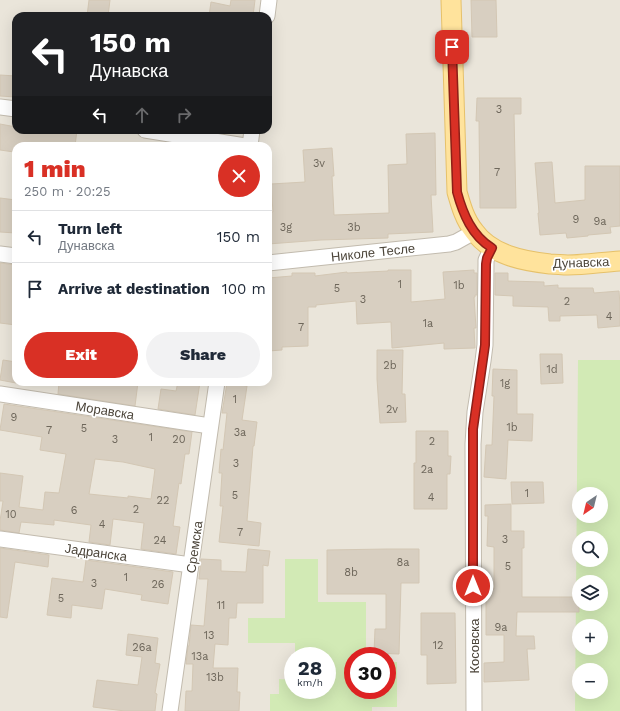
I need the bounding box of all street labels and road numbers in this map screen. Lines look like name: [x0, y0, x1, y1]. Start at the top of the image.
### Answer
street label: Николе Тесле: [330, 241, 416, 264]
street label: Дунавска: [553, 254, 610, 271]
street label: Моравска: [75, 398, 136, 423]
street label: Сремска: [183, 519, 206, 574]
street label: Јадранска: [64, 541, 129, 564]
street label: Косовска: [467, 618, 482, 674]

